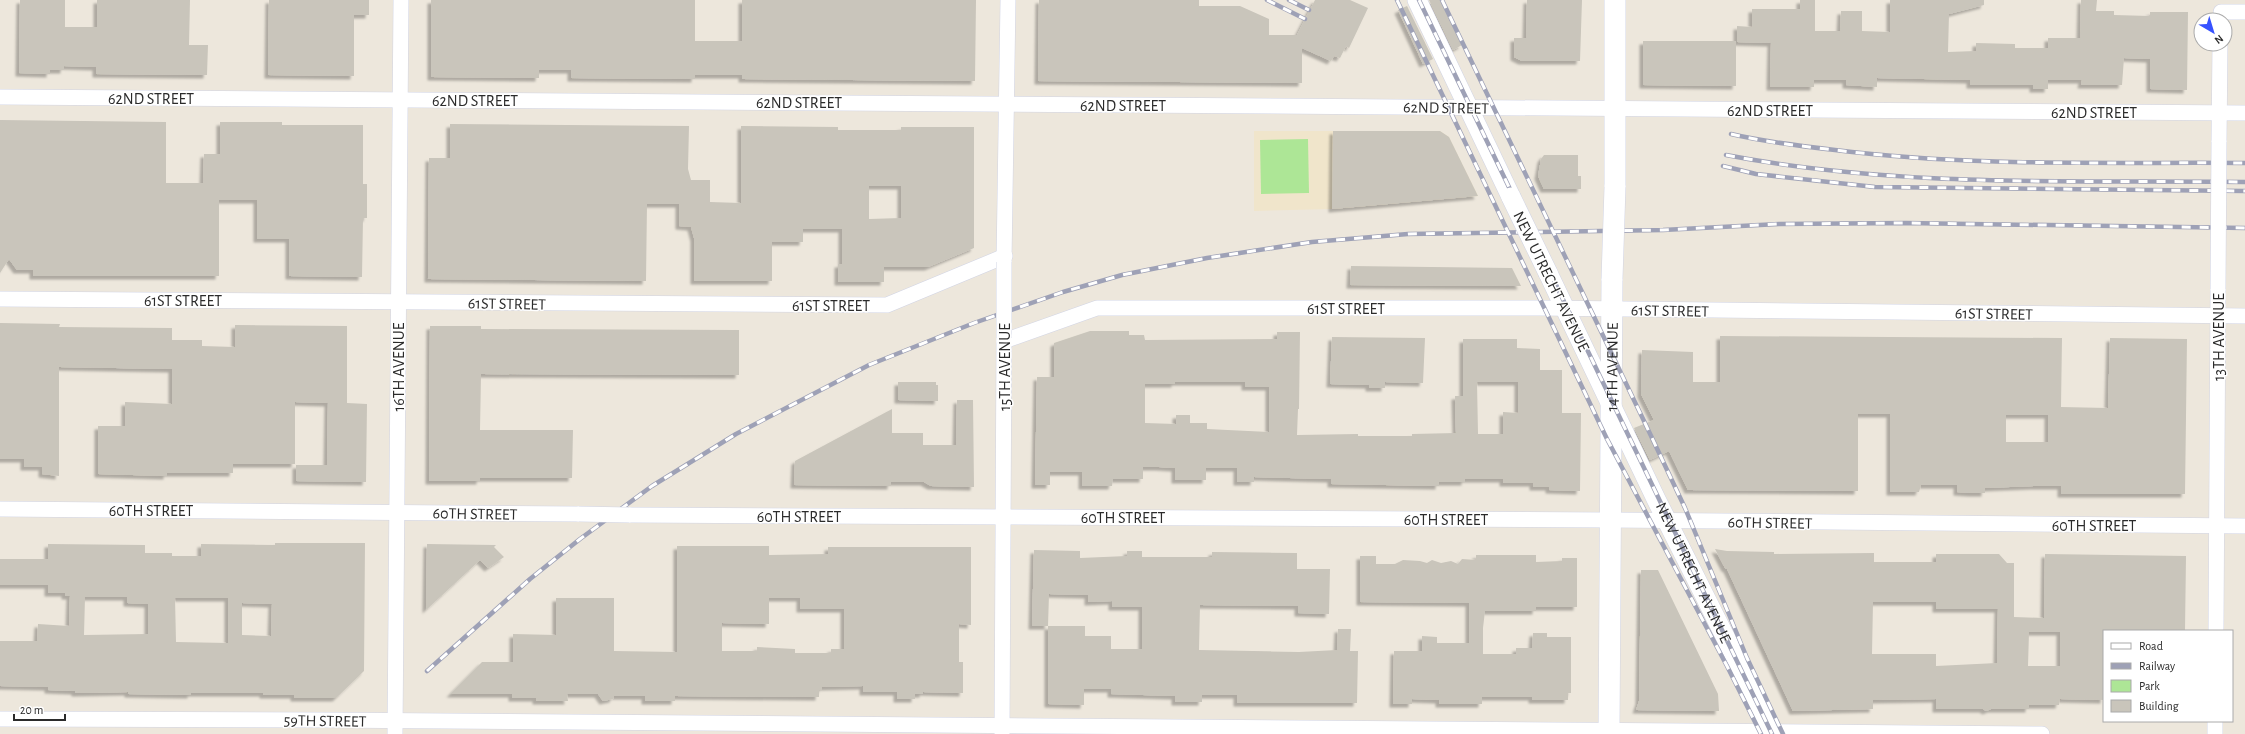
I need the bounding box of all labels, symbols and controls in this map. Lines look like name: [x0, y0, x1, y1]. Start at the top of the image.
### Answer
north arrow: [2193, 12, 2233, 52]
text: N: [2212, 33, 2225, 46]
street label: 62ND STREET: [108, 91, 194, 107]
street label: 62ND STREET: [432, 93, 518, 109]
street label: 62ND STREET: [756, 95, 842, 111]
street label: 62ND STREET: [1080, 98, 1166, 114]
street label: 62ND STREET: [1403, 99, 1489, 117]
street label: 62ND STREET: [1727, 103, 1813, 119]
street label: 62ND STREET: [2051, 105, 2137, 121]
street label: NEW UTRECHT AVENUE: [1510, 209, 1592, 354]
street label: 61ST STREET: [144, 293, 222, 309]
street label: 13TH AVENUE: [2211, 293, 2227, 381]
street label: 61ST STREET: [468, 295, 546, 313]
street label: 61ST STREET: [792, 298, 870, 314]
street label: 61ST STREET: [1307, 301, 1385, 317]
street label: 61ST STREET: [1631, 302, 1709, 320]
street label: 61ST STREET: [1955, 305, 2033, 323]
street label: 16TH AVENUE: [391, 322, 407, 411]
street label: 14TH AVENUE: [1604, 322, 1621, 412]
street label: 15TH AVENUE: [997, 323, 1013, 411]
street label: NEW UTRECHT AVENUE: [1653, 500, 1734, 646]
street label: 60TH STREET: [109, 503, 193, 519]
street label: 60TH STREET: [433, 505, 518, 523]
street label: 60TH STREET: [757, 509, 841, 525]
street label: 60TH STREET: [1081, 510, 1165, 526]
street label: 60TH STREET: [1404, 512, 1488, 528]
street label: 60TH STREET: [1728, 514, 1813, 532]
street label: 60TH STREET: [2052, 518, 2136, 534]
legend: [2103, 630, 2233, 722]
text: Road: [2139, 640, 2163, 652]
text: Railway: [2139, 660, 2175, 673]
text: Park: [2139, 680, 2160, 692]
scale bar: [14, 696, 65, 722]
text: Building: [2139, 700, 2179, 712]
text: 20 m: [20, 704, 43, 716]
street label: 59TH STREET: [283, 712, 367, 730]

